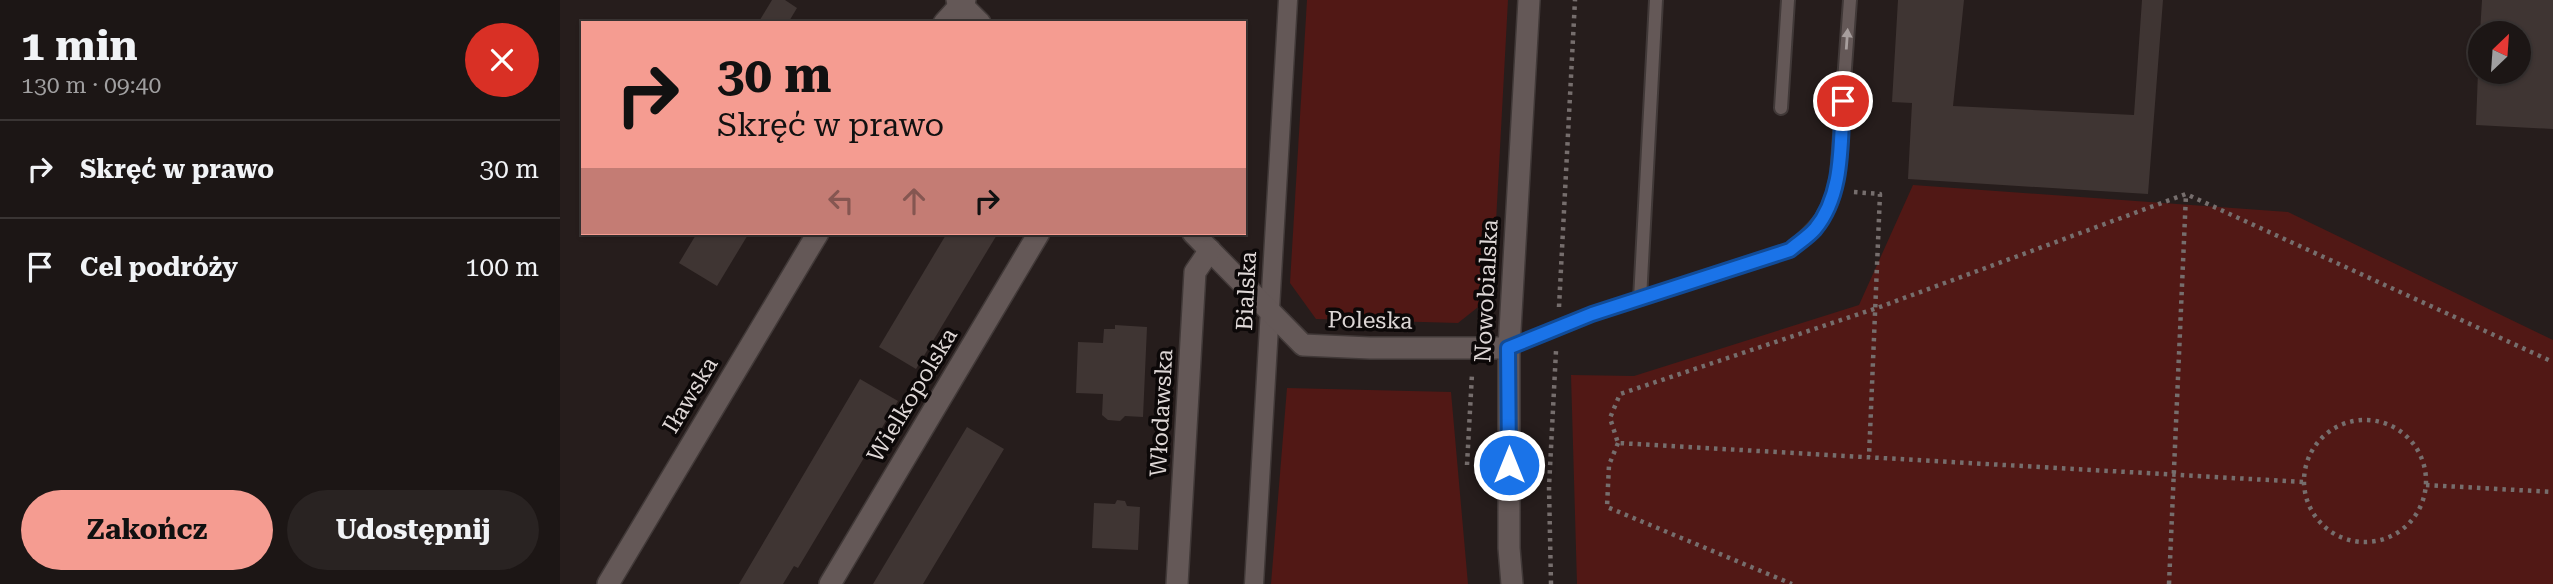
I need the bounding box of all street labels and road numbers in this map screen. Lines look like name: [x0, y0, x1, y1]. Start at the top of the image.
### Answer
street label: Nowobialska: [1469, 218, 1504, 363]
street label: Bialska: [1231, 250, 1262, 331]
street label: Poleska: [1327, 306, 1413, 335]
street label: Wielkopolska: [862, 323, 963, 467]
street label: Włodawska: [1145, 348, 1178, 478]
street label: Iławska: [657, 352, 724, 438]

